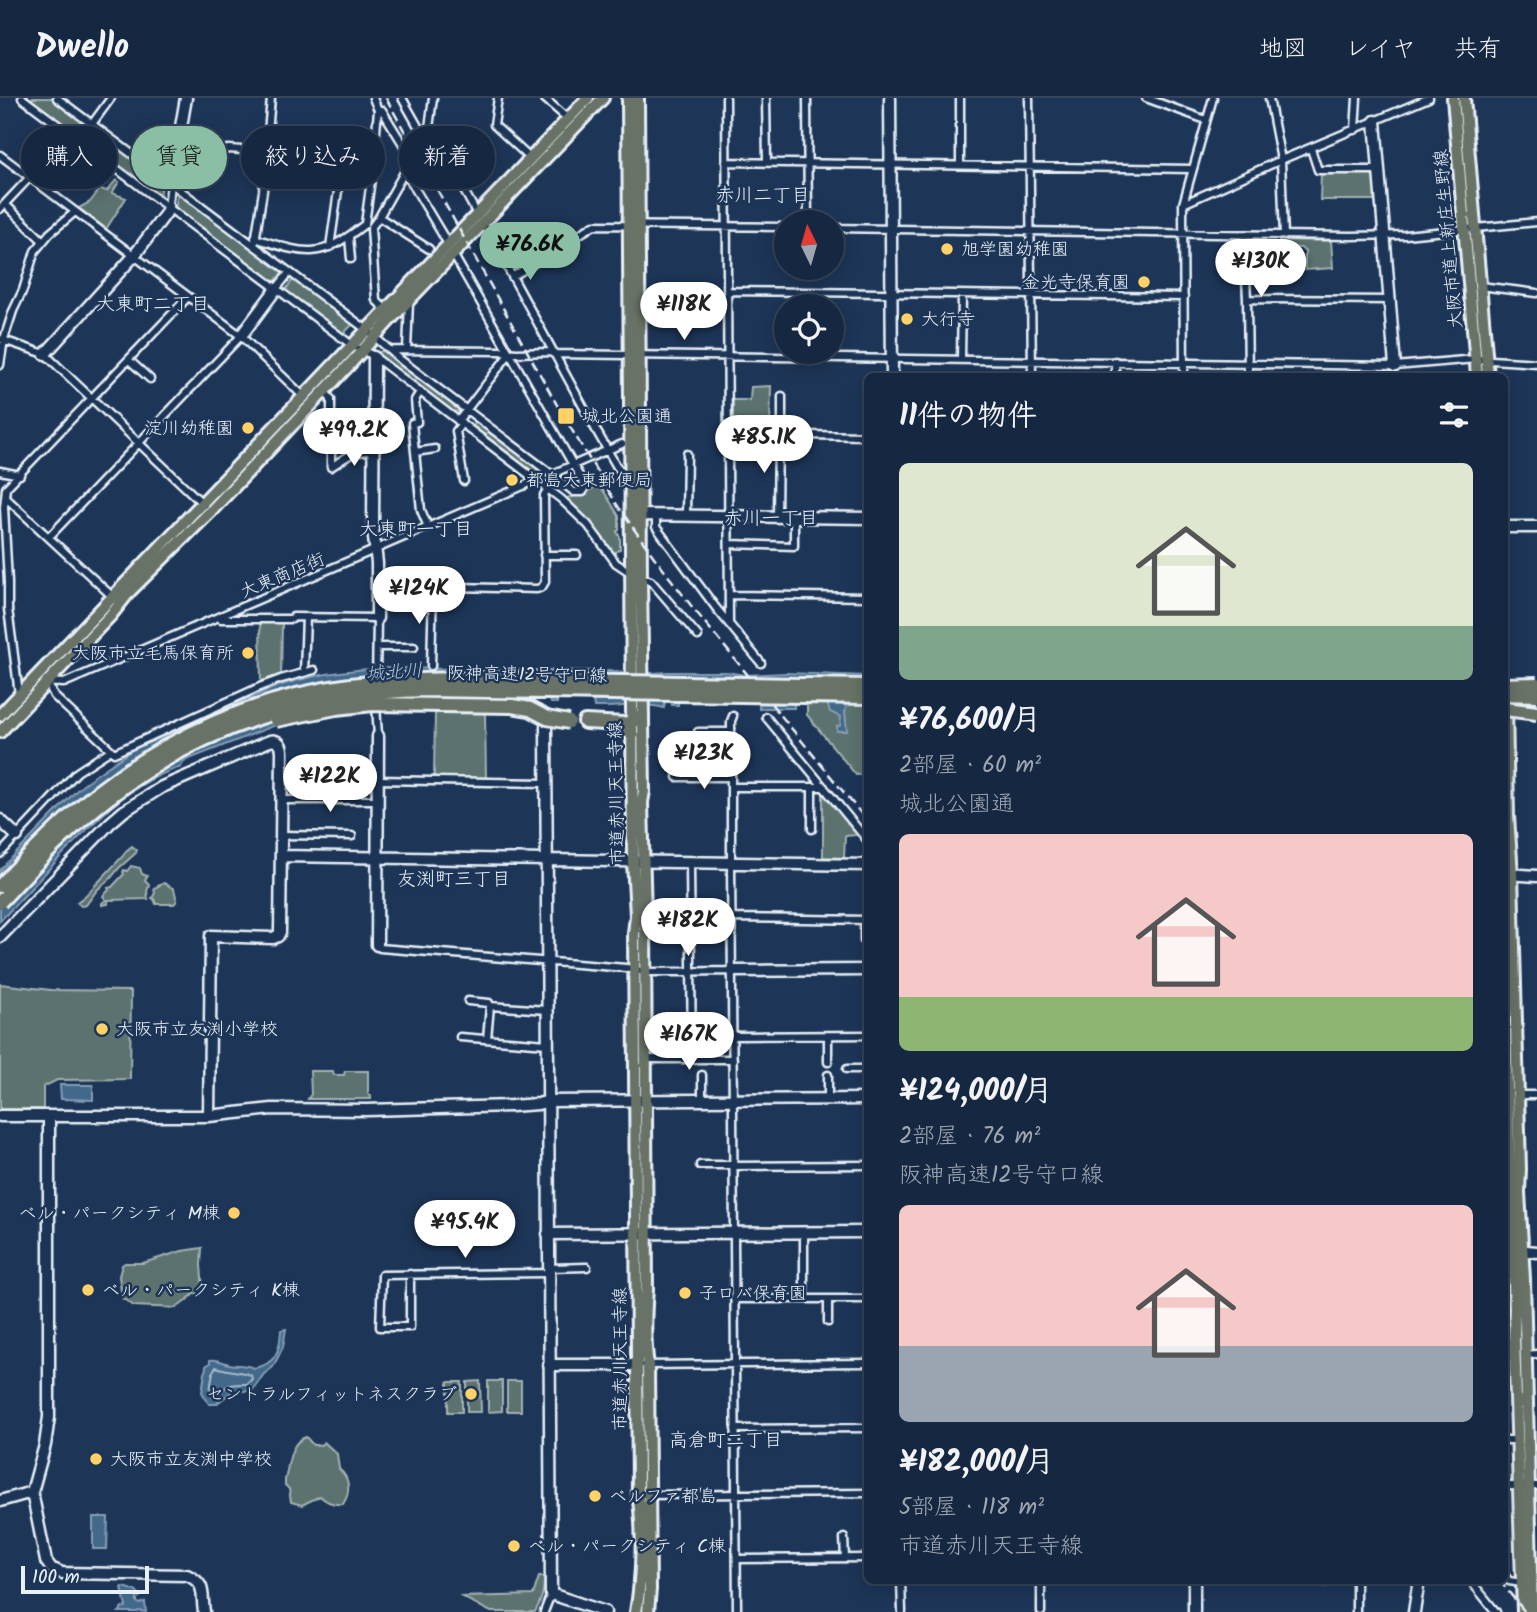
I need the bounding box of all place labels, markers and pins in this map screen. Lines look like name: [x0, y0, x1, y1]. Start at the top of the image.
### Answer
pin: ¥76.6K: [473, 222, 587, 282]
place label: 旭学園幼稚園: [961, 236, 1069, 265]
pin: ¥130K: [1212, 240, 1310, 299]
marker: 旭学園幼稚園: [939, 241, 955, 257]
place label: 金光寺保育園: [1022, 269, 1130, 298]
marker: 金光寺保育園: [1136, 274, 1152, 290]
pin: ¥118K: [635, 282, 733, 342]
place label: 大行寺: [921, 306, 975, 335]
marker: 大行寺: [899, 311, 915, 327]
place label: 城北公園通: [582, 403, 672, 432]
marker: 城北公園通: [556, 406, 576, 426]
pin: ¥99.2K: [297, 408, 411, 468]
place label: 淀川幼稚園: [144, 415, 234, 444]
pin: ¥85.1K: [707, 416, 821, 475]
marker: 淀川幼稚園: [240, 420, 256, 436]
place label: 都島大東郵便局: [526, 467, 652, 496]
marker: 都島大東郵便局: [504, 472, 520, 488]
pin: ¥124K: [370, 566, 468, 626]
place label: 大阪市立毛馬保育所: [72, 640, 234, 669]
marker: 大阪市立毛馬保育所: [240, 645, 256, 661]
pin: ¥123K: [655, 732, 753, 791]
pin: ¥122K: [281, 754, 379, 814]
pin: ¥182K: [639, 898, 737, 958]
pin: ¥167K: [640, 1012, 738, 1072]
place label: 大阪市立友渕小学校: [116, 1016, 278, 1045]
marker: 大阪市立友渕小学校: [94, 1021, 110, 1037]
place label: ベル・パークシティ M棟: [19, 1200, 220, 1229]
pin: ¥95.4K: [408, 1200, 522, 1260]
marker: ベル・パークシティ M棟: [226, 1205, 242, 1221]
place label: ベル・パークシティ K棟: [102, 1277, 300, 1306]
place label: 子ロバ保育園: [699, 1280, 807, 1309]
marker: ベル・パークシティ K棟: [80, 1282, 96, 1298]
marker: 子ロバ保育園: [677, 1285, 693, 1301]
place label: セントラルフィットネスクラブ: [206, 1381, 457, 1410]
marker: セントラルフィットネスクラブ: [463, 1386, 479, 1402]
place label: 大阪市立友渕中学校: [110, 1446, 272, 1475]
marker: 大阪市立友渕中学校: [88, 1451, 104, 1467]
place label: ベルファ都島: [609, 1483, 717, 1512]
marker: ベルファ都島: [587, 1488, 603, 1504]
place label: ベル・パークシティ C棟: [528, 1533, 726, 1562]
marker: ベル・パークシティ C棟: [506, 1538, 522, 1554]

